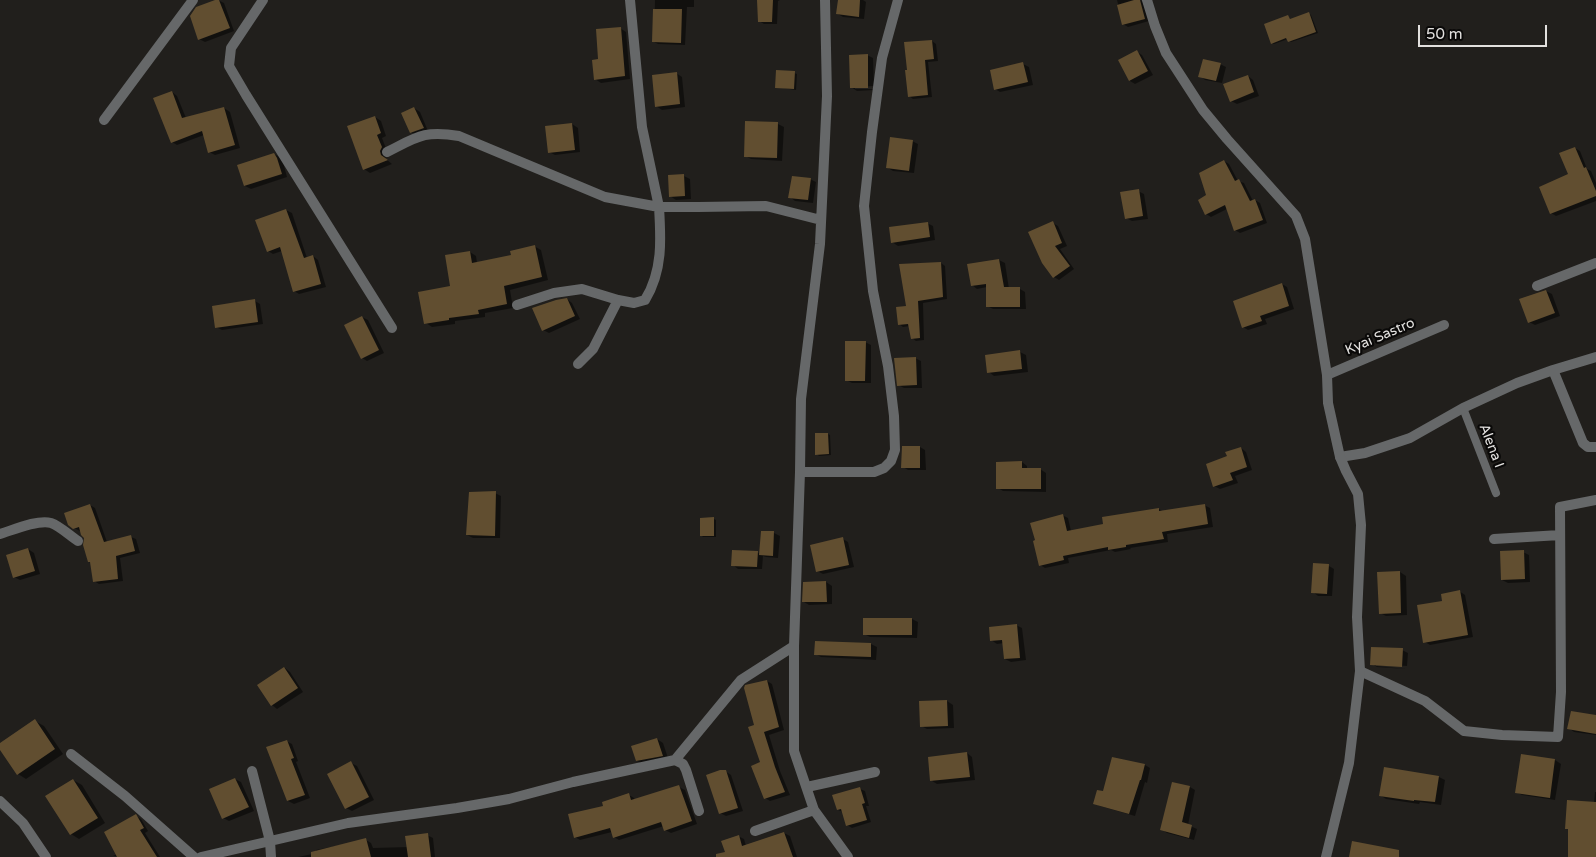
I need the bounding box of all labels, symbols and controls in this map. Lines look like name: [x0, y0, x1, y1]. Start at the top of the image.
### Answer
scale bar: [1421, 15, 1550, 47]
text: 50 m: [1426, 25, 1463, 43]
street label: Kyai Sastro: [1343, 315, 1417, 359]
street label: Alena I: [1475, 422, 1507, 470]

